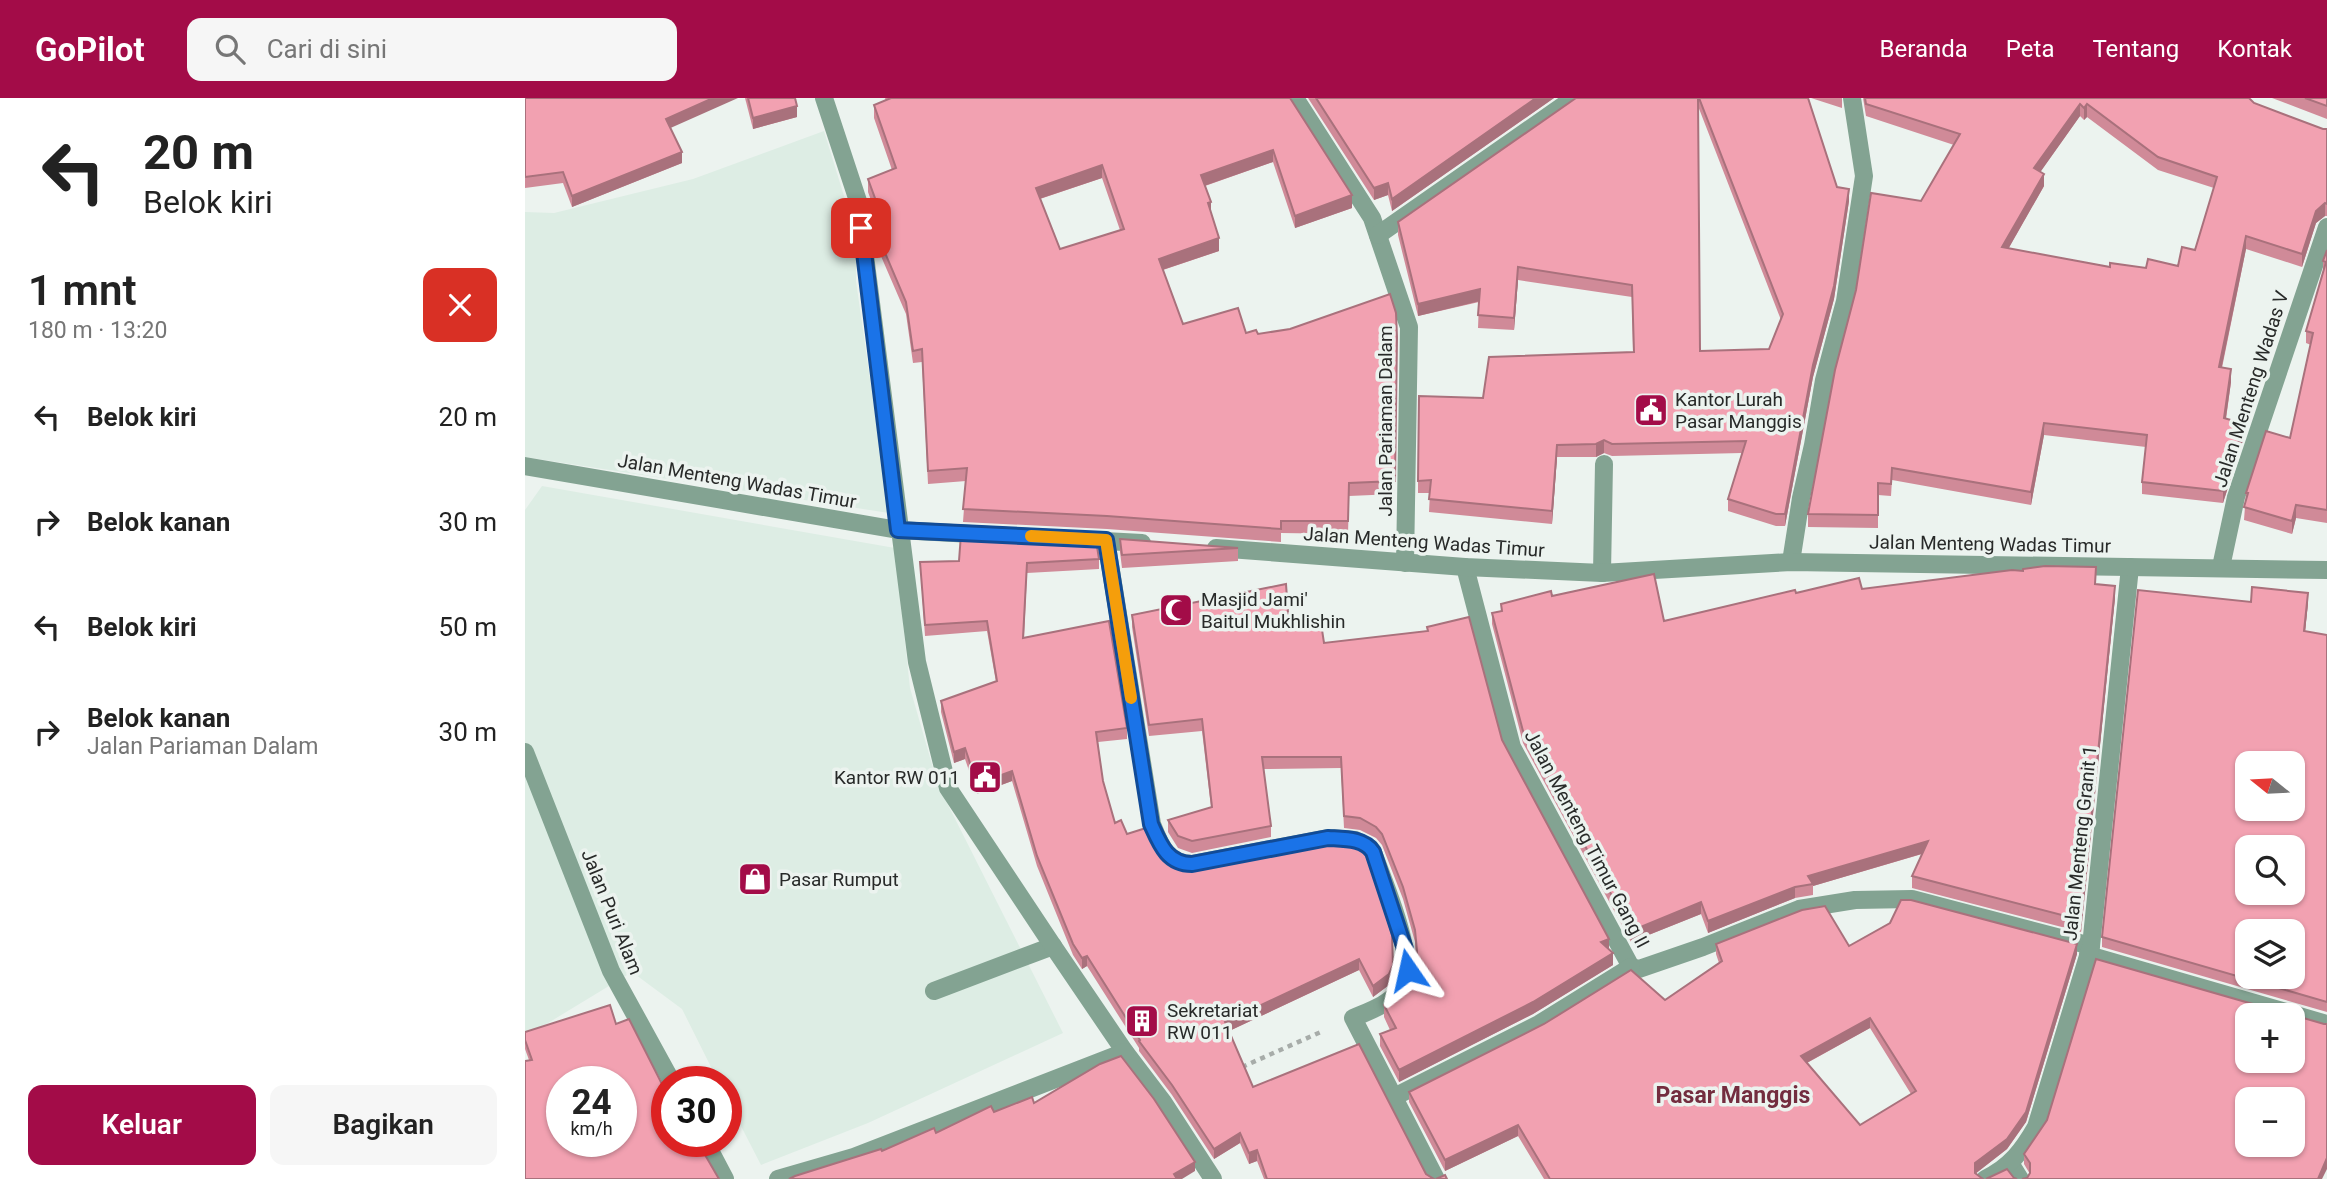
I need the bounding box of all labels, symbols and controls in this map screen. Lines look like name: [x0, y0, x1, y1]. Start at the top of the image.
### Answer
search box: [187, 18, 677, 81]
text: GoPilot: [35, 30, 145, 69]
icon: search: [211, 30, 249, 68]
text: Cari di sini: [267, 34, 387, 64]
text: Beranda: [1880, 35, 1968, 63]
text: Peta: [2006, 35, 2054, 63]
text: Tentang: [2092, 35, 2179, 63]
text: Kontak: [2217, 35, 2292, 63]
text: 20 m: [143, 124, 254, 181]
icon: left: [28, 126, 119, 217]
text: Belok kiri: [143, 183, 273, 221]
pin: [831, 198, 891, 258]
icon: arrive: [842, 209, 880, 247]
text: 1 mnt: [28, 266, 137, 315]
button: close: [423, 268, 497, 342]
street label: Jalan Menteng Wadas V: [2208, 288, 2294, 490]
text: 180 m · 13:20: [28, 317, 167, 344]
street label: Jalan Pariaman Dalam: [1374, 325, 1397, 517]
place label: Kantor Lurah Pasar Manggis: [1675, 388, 1802, 433]
public building icon: Kantor Lurah Pasar Manggis: [1632, 391, 1670, 429]
icon: left: [28, 398, 66, 436]
text: Belok kiri: [87, 402, 197, 432]
text: 20 m: [439, 402, 497, 432]
street label: Jalan Menteng Wadas Timur: [616, 449, 859, 513]
icon: right: [28, 503, 66, 541]
text: Belok kanan: [87, 507, 230, 537]
text: 30 m: [439, 507, 497, 537]
street label: Jalan Menteng Wadas Timur: [1303, 522, 1546, 562]
street label: Jalan Menteng Wadas Timur: [1869, 530, 2112, 558]
place label: Masjid Jami' Baitul Mukhlishin: [1201, 588, 1346, 633]
mosque icon: Masjid Jami' Baitul Mukhlishin: [1157, 591, 1195, 629]
icon: left: [28, 608, 66, 646]
text: Belok kiri: [87, 612, 197, 642]
text: 50 m: [439, 612, 497, 642]
text: Belok kanan: [87, 703, 230, 733]
icon: right: [28, 713, 66, 751]
text: 30 m: [439, 717, 497, 747]
street label: Jalan Menteng Timur Gang II: [1520, 726, 1654, 952]
text: Jalan Pariaman Dalam: [87, 733, 318, 760]
street label: Jalan Menteng Granit 1: [2058, 744, 2102, 942]
north arrow: [2235, 751, 2305, 821]
map controls: [2235, 751, 2305, 1157]
public building icon: Kantor RW 011: [966, 758, 1004, 796]
place label: Kantor RW 011: [834, 766, 960, 789]
button: search: [2235, 835, 2305, 905]
street label: Jalan Puri Alam: [576, 846, 648, 978]
shop icon: Pasar Rumput: [736, 860, 774, 898]
place label: Pasar Rumput: [779, 868, 899, 891]
button: layers: [2235, 919, 2305, 989]
position arrow: [1371, 933, 1445, 1007]
place label: Sekretariat RW 011: [1167, 999, 1258, 1044]
building icon: Sekretariat RW 011: [1123, 1002, 1161, 1040]
button: +: [2235, 1003, 2305, 1073]
speed limit sign: 30: [651, 1066, 742, 1157]
text: 24: [571, 1082, 612, 1123]
district label: Pasar Manggis: [1656, 1082, 1810, 1109]
button: Keluar: [28, 1085, 256, 1165]
button: Bagikan: [270, 1085, 497, 1165]
button: −: [2235, 1087, 2305, 1157]
text: km/h: [570, 1118, 613, 1139]

